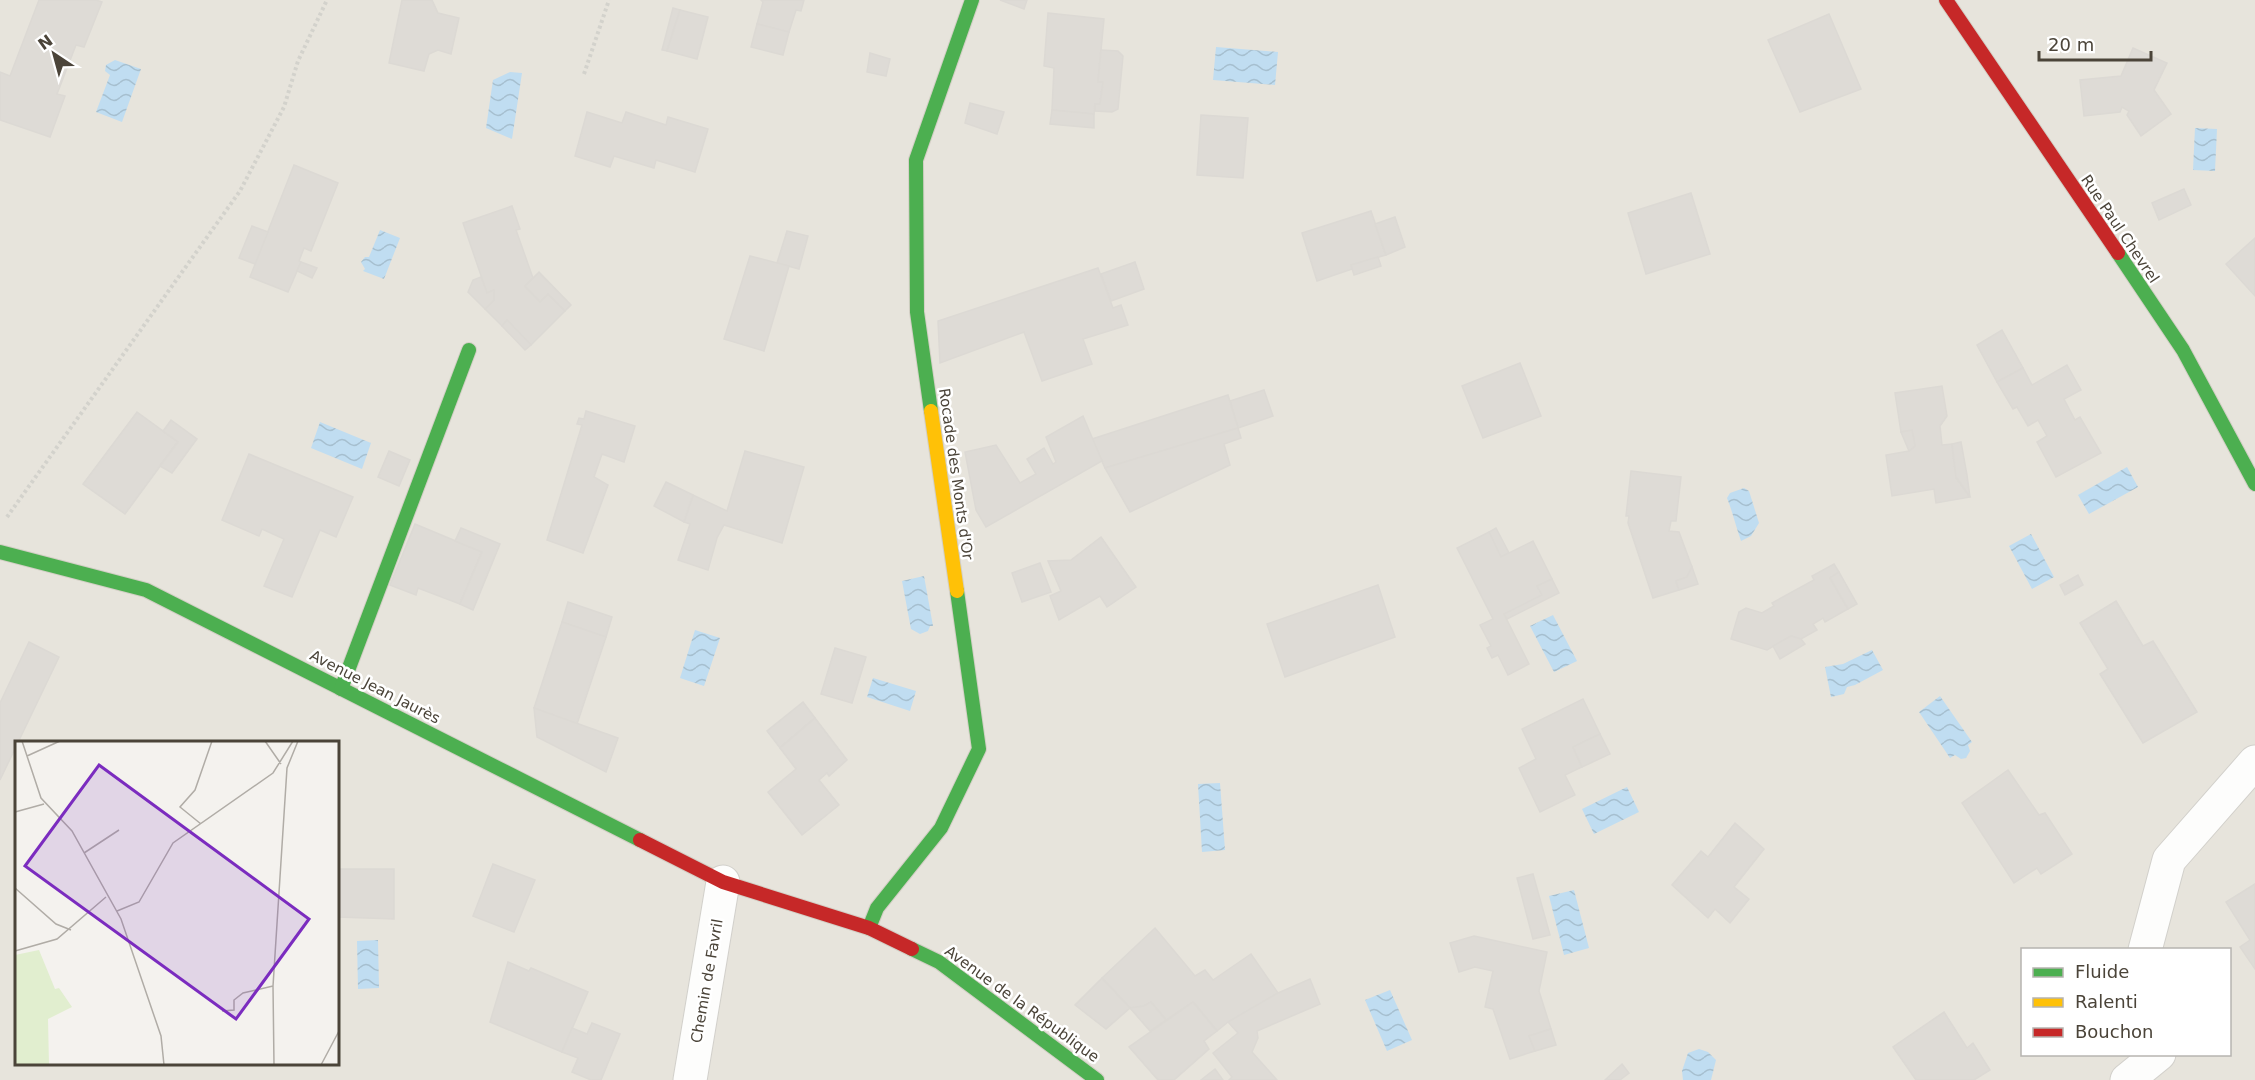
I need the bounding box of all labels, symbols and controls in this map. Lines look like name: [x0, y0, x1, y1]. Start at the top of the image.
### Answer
north arrow: [24, 24, 84, 84]
scale bar: [2039, 24, 2152, 62]
text: N: [34, 31, 56, 54]
text: 20 m: [2048, 34, 2094, 55]
street label: Rue Paul Chevrel: [2077, 171, 2163, 287]
street label: Rocade des Monts d'Or: [935, 387, 977, 562]
street label: Avenue Jean Jaurès: [307, 646, 443, 728]
inset map: [15, 741, 339, 1065]
street label: Chemin de Favril: [687, 918, 727, 1044]
street label: Avenue de la République: [941, 942, 1103, 1066]
legend: [2021, 948, 2231, 1056]
text: Fluide: [2075, 961, 2129, 982]
text: Ralenti: [2075, 991, 2138, 1012]
text: Bouchon: [2075, 1021, 2154, 1042]

